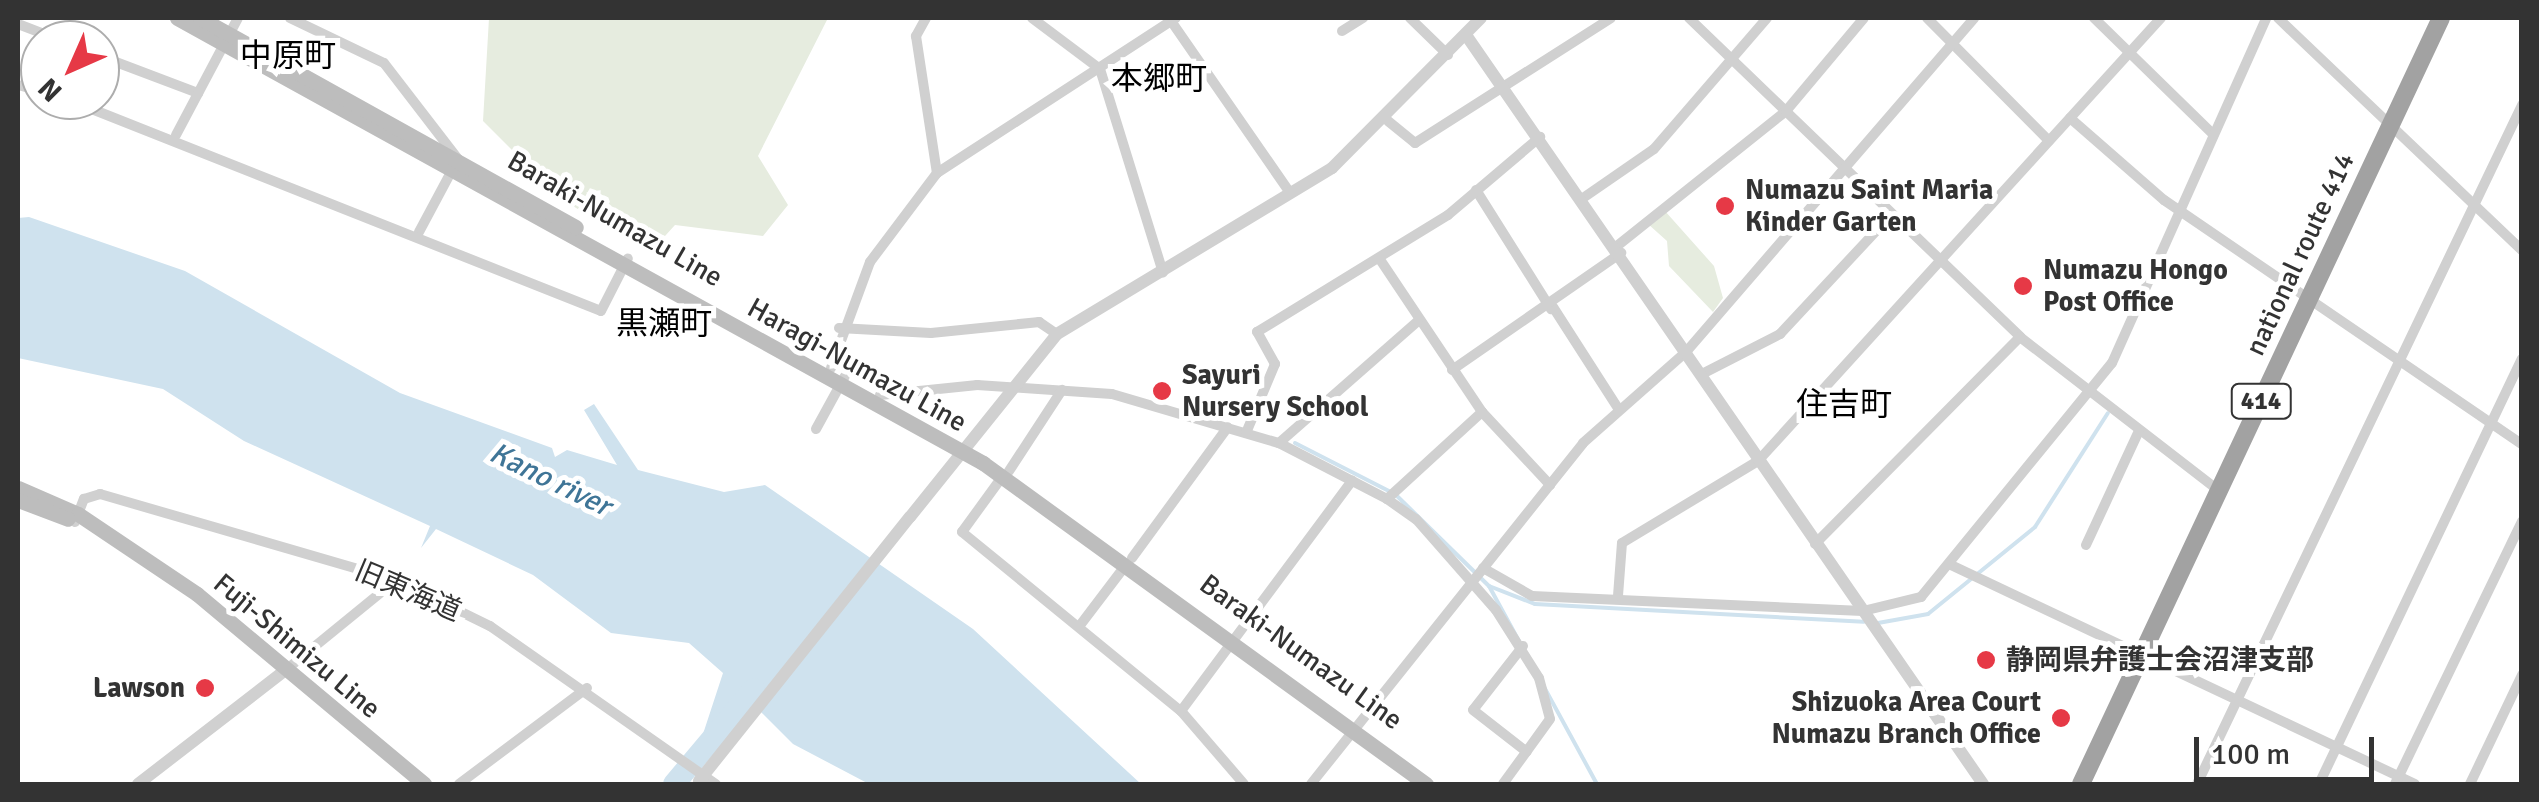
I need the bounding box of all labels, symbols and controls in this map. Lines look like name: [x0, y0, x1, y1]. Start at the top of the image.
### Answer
north arrow: [20, 20, 120, 120]
district label: 中原町: [240, 37, 336, 75]
district label: 本郷町: [1111, 60, 1207, 98]
text: N: [31, 71, 69, 109]
street label: Baraki-Numazu Line: [502, 144, 728, 294]
street label: national route 414: [2238, 147, 2362, 361]
place label: Numazu Saint Maria Kinder Garten: [1745, 173, 1993, 239]
marker: Numazu Saint Maria Kinder Garten: [1714, 195, 1736, 217]
place label: Numazu Hongo Post Office: [2043, 253, 2228, 319]
marker: Numazu Hongo Post Office: [2012, 275, 2034, 297]
street label: Haragi-Numazu Line: [742, 291, 972, 439]
district label: 黒瀬町: [616, 305, 712, 343]
place label: Sayuri Nursery School: [1182, 358, 1368, 424]
marker: Sayuri Nursery School: [1151, 380, 1173, 402]
road number: 414: [2228, 381, 2294, 421]
district label: 住吉町: [1796, 386, 1892, 424]
water label: Kano river: [484, 435, 616, 525]
street label: 旧東海道: [350, 554, 466, 628]
street label: Fuji-Shimizu Line: [207, 566, 387, 726]
street label: Baraki-Numazu Line: [1193, 567, 1409, 737]
place label: 静岡県弁護士会沼津支部: [2006, 643, 2314, 677]
marker: 静岡県弁護士会沼津支部: [1975, 649, 1997, 671]
place label: Lawson: [93, 671, 185, 705]
marker: Lawson: [194, 677, 216, 699]
place label: Shizuoka Area Court Numazu Branch Office: [1771, 685, 2041, 751]
marker: Shizuoka Area Court Numazu Branch Office: [2050, 707, 2072, 729]
scale bar: [2199, 717, 2379, 779]
text: 100 m: [2211, 736, 2290, 773]

